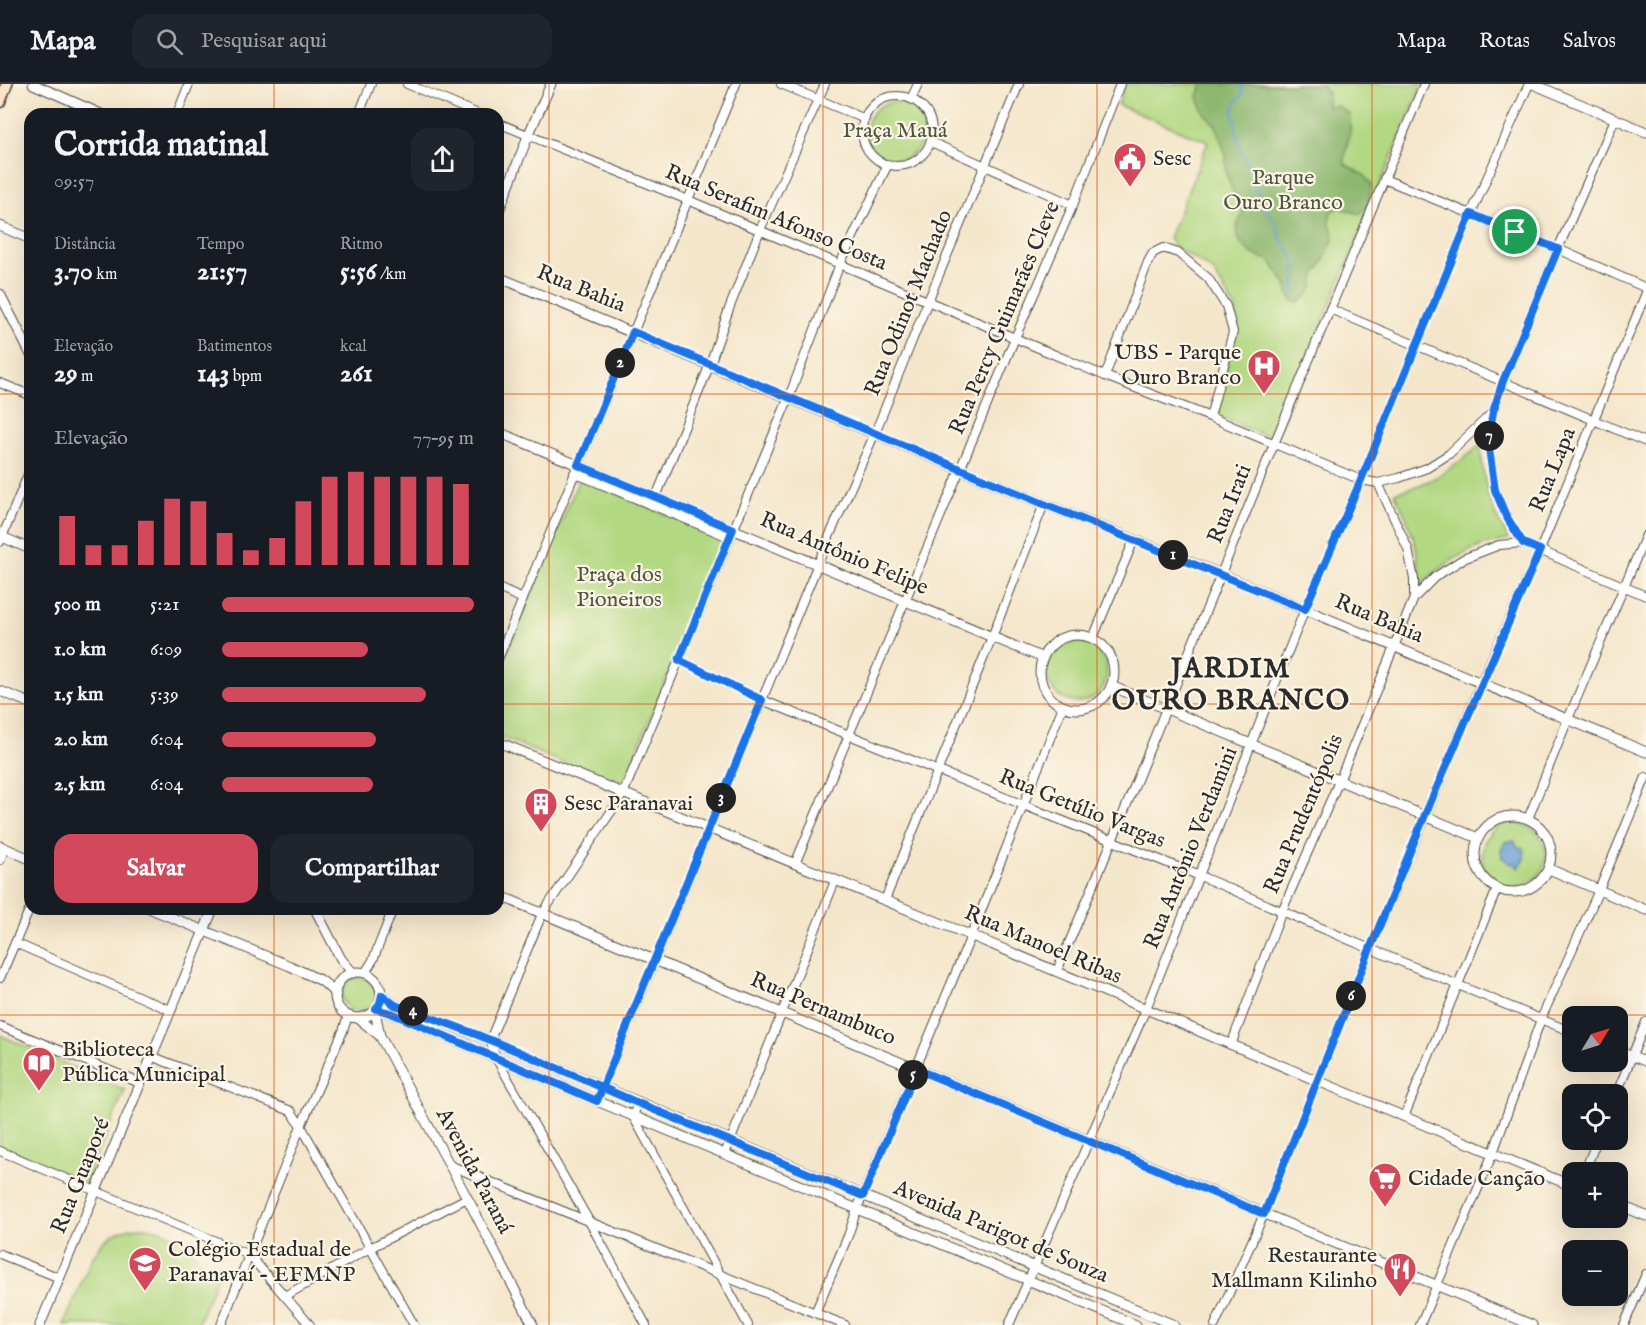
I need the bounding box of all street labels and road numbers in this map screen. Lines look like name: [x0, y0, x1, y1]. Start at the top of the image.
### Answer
street label: Rua Serafim Afonso Costa: [661, 158, 892, 278]
street label: Rua Percy Guimarães Cleve: [943, 197, 1067, 439]
street label: Rua Odinot Machado: [859, 206, 959, 400]
street label: Rua Bahia: [532, 259, 630, 320]
street label: Rua Lapa: [1523, 423, 1583, 516]
street label: Rua Irati: [1202, 460, 1259, 548]
street label: Rua Antônio Felipe: [756, 506, 932, 602]
street label: Rua Bahia: [1330, 588, 1428, 650]
street label: Rua Prudentópolis: [1258, 730, 1350, 898]
street label: Rua Antônio Verdamini: [1138, 743, 1244, 953]
street label: Rua Getúlio Vargas: [995, 763, 1169, 855]
street label: Rua Manoel Ribas: [960, 899, 1126, 991]
street label: Rua Pernambuco: [746, 966, 900, 1052]
street label: Avenida Paraná: [429, 1102, 519, 1239]
street label: Rua Guaporé: [45, 1114, 117, 1238]
street label: Avenida Parigot de Souza: [888, 1174, 1113, 1290]

